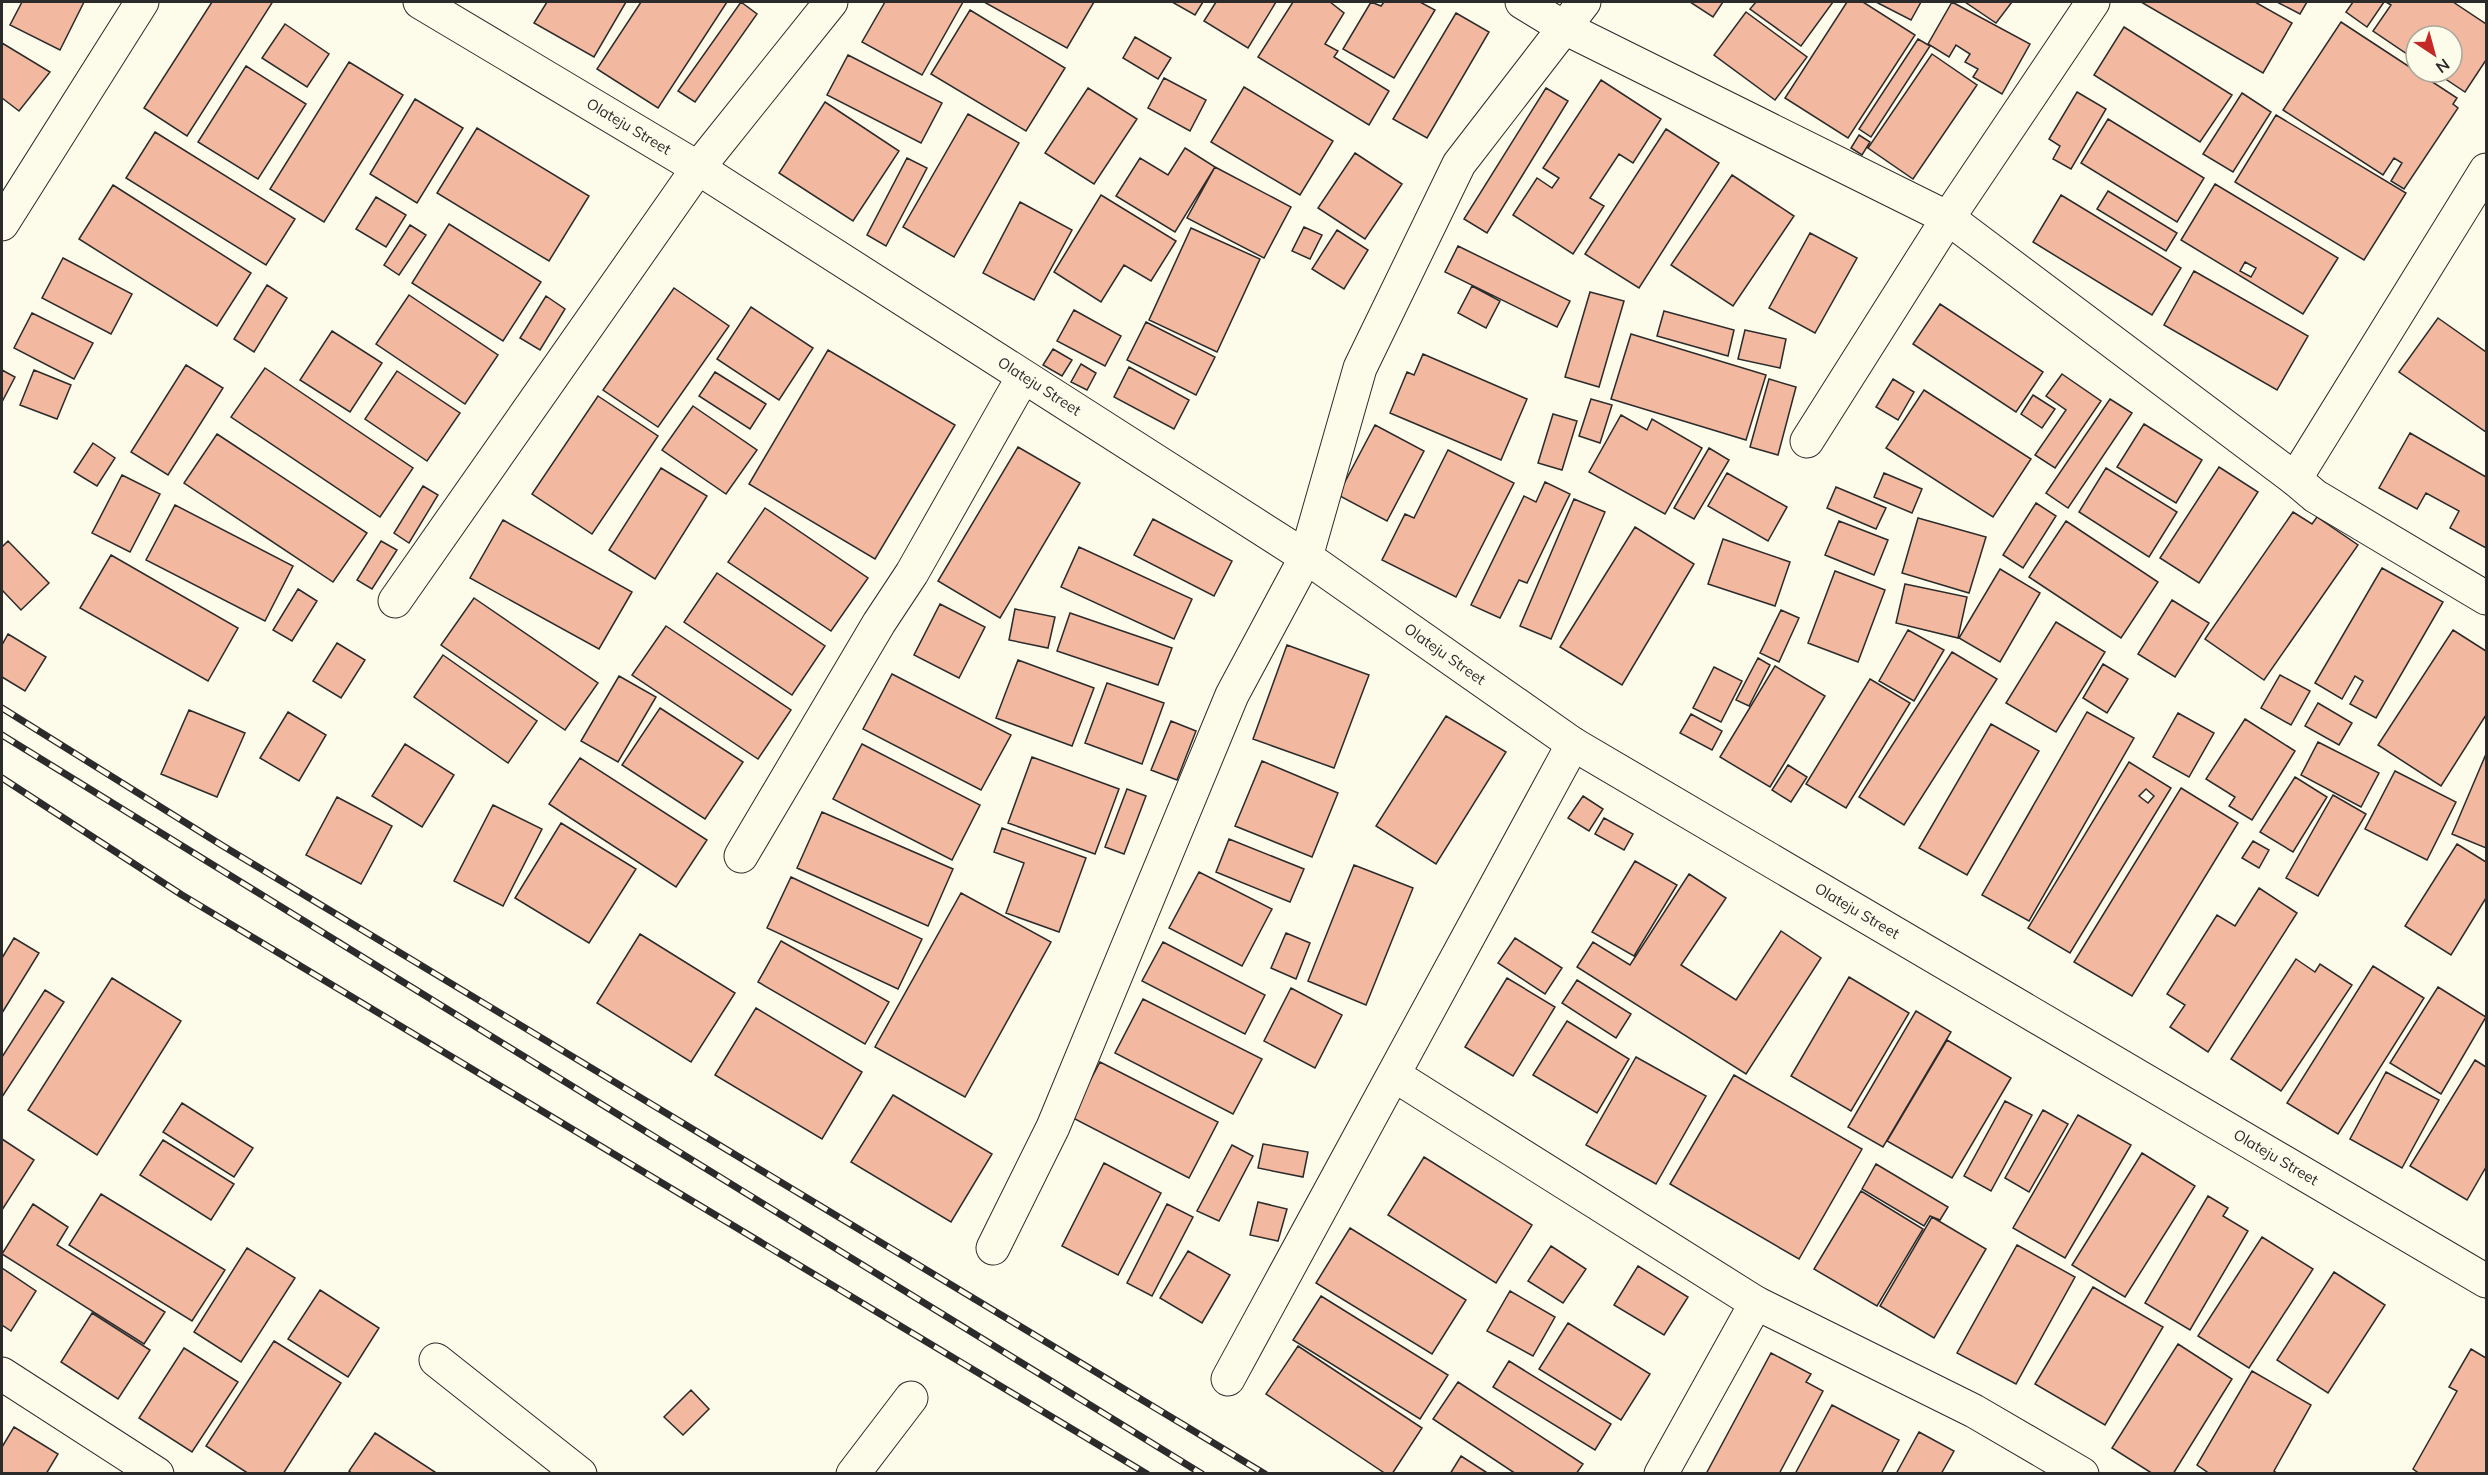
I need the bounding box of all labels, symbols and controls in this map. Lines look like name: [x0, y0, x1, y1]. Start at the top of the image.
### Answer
north arrow: [2404, 24, 2464, 84]
text: N: [2432, 54, 2454, 78]
street label: Olateju Street: [583, 94, 675, 159]
street label: Olateju Street: [994, 352, 1085, 420]
street label: Olateju Street: [1401, 619, 1490, 689]
street label: Olateju Street: [1811, 878, 1903, 943]
street label: Olateju Street: [2230, 1125, 2322, 1189]

